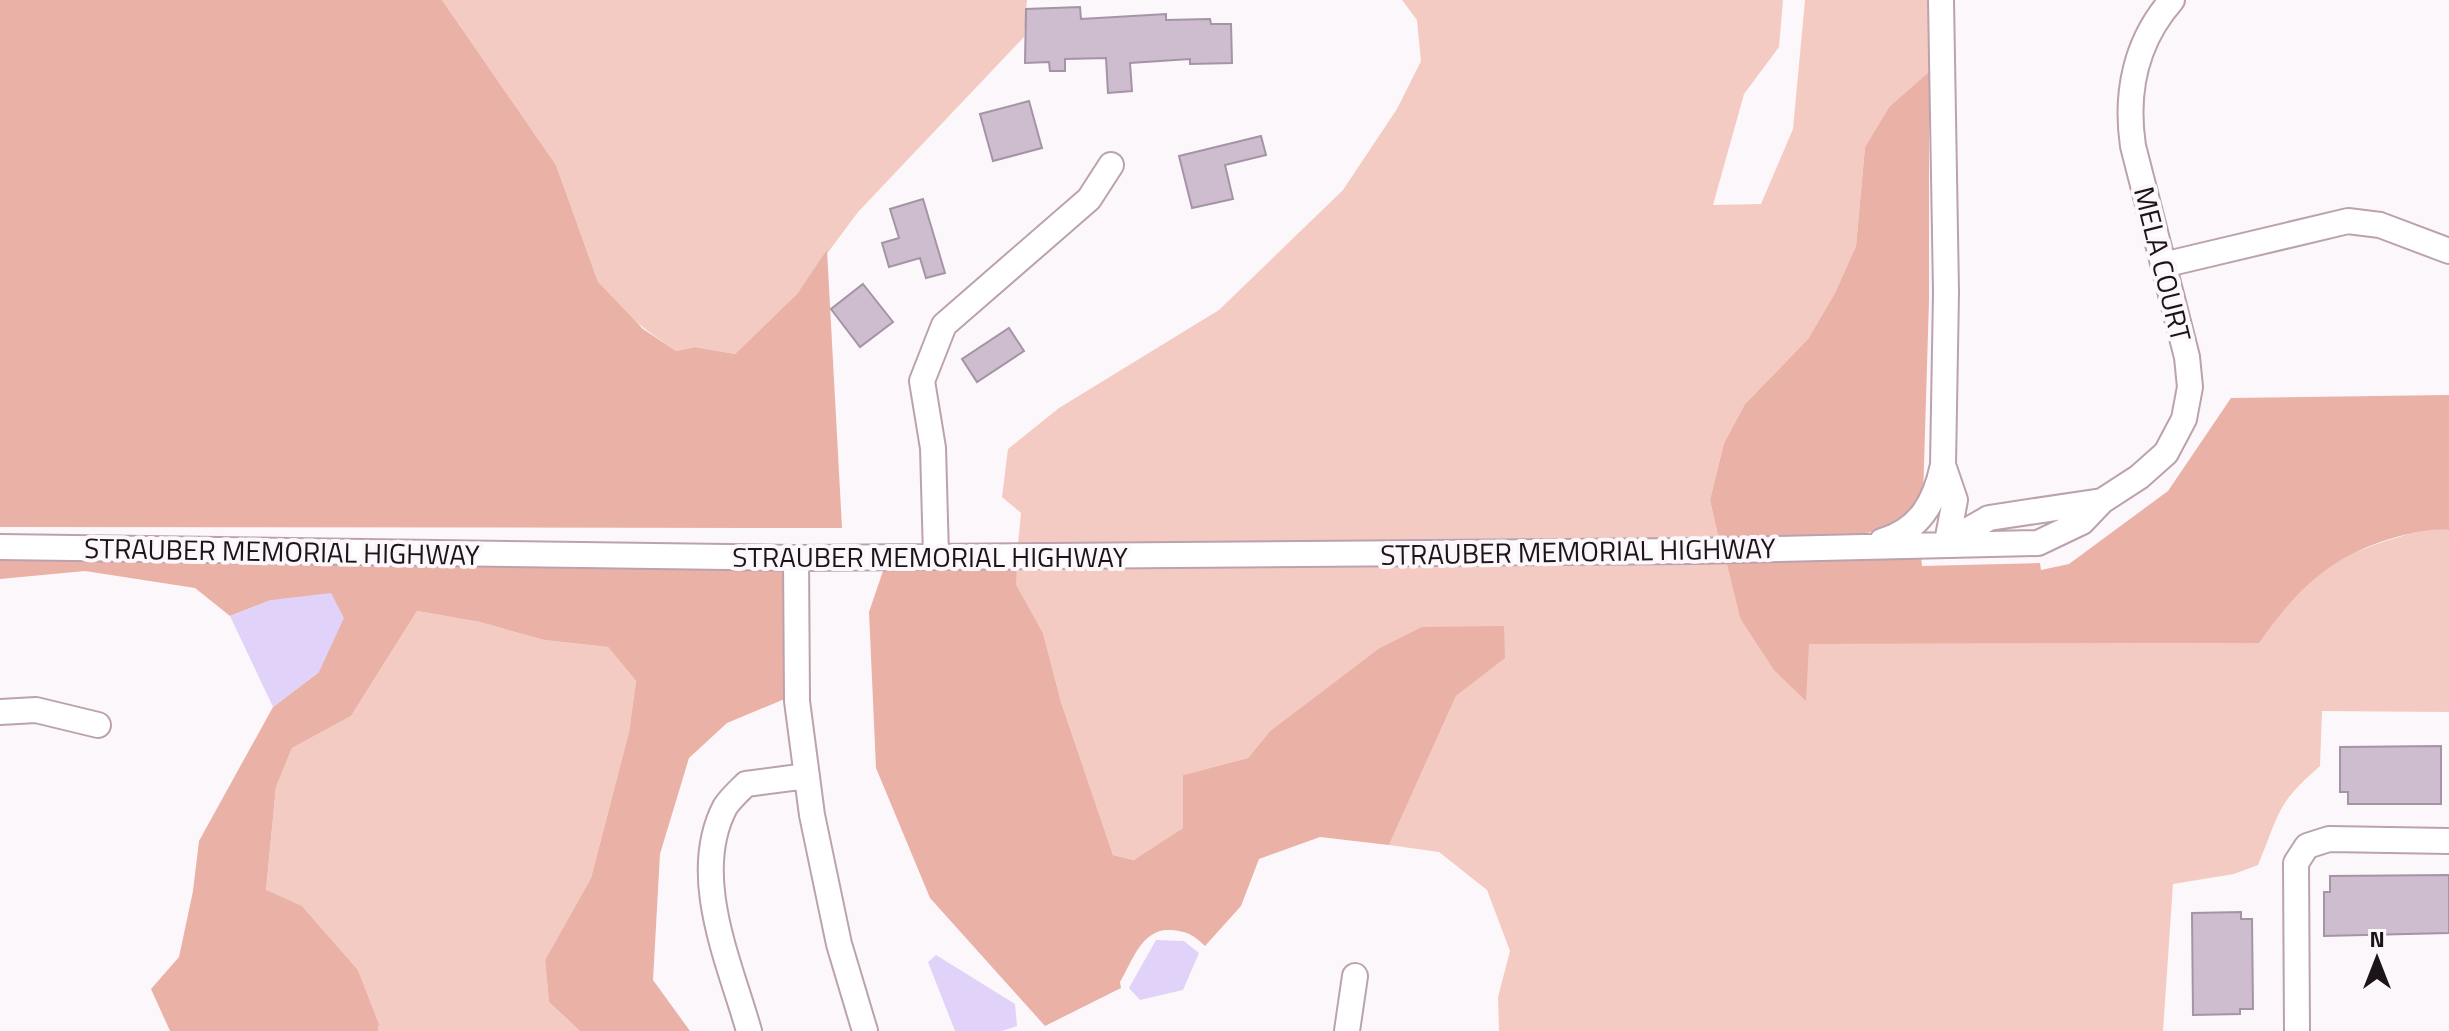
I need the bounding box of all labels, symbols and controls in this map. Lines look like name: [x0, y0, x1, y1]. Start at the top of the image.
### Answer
street label: MELA COURT: [2123, 182, 2203, 346]
street label: STRAUBER MEMORIAL HIGHWAY: [84, 526, 480, 576]
street label: STRAUBER MEMORIAL HIGHWAY: [1380, 526, 1776, 576]
street label: STRAUBER MEMORIAL HIGHWAY: [732, 535, 1128, 578]
north arrow: [2337, 919, 2417, 999]
text: N: [2369, 922, 2385, 956]

